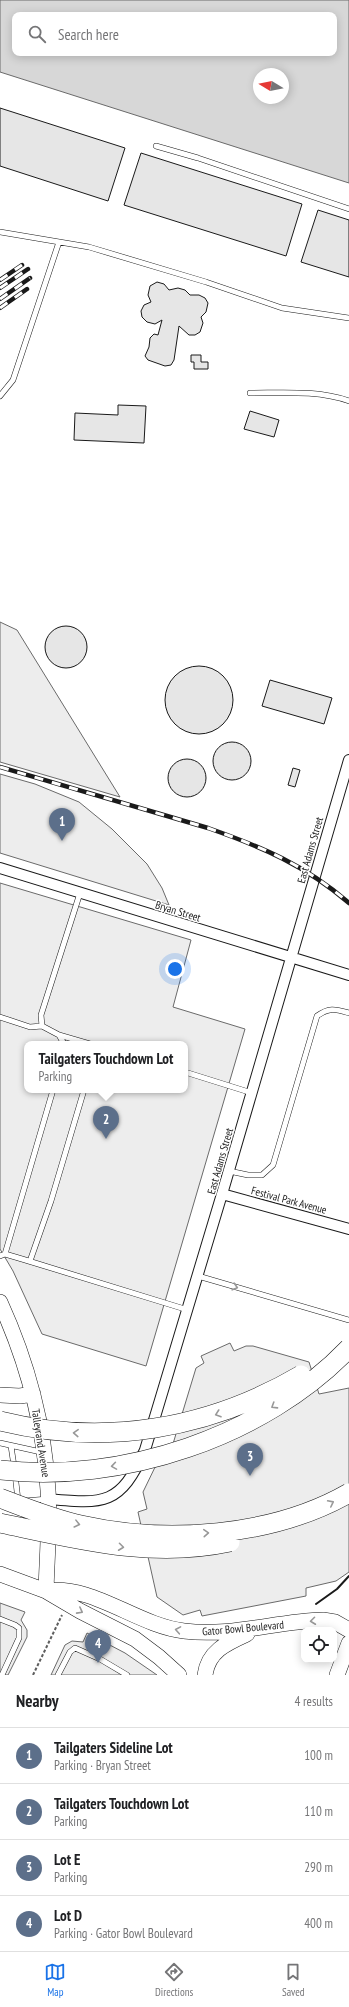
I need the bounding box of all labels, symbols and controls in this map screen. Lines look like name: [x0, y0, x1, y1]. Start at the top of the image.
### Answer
search box: [12, 12, 337, 56]
icon: search: [26, 23, 48, 45]
text: Search here: [58, 25, 119, 44]
north arrow: [253, 68, 289, 104]
pin: 1: [49, 808, 75, 841]
street label: East Adams Street: [294, 815, 326, 885]
street label: Bryan Street: [154, 897, 202, 925]
your location: [165, 959, 185, 979]
popup: [24, 1041, 188, 1093]
text: Tailgaters Touchdown Lot: [39, 1049, 173, 1068]
text: Parking: [39, 1068, 72, 1085]
pin: 2: [93, 1106, 119, 1139]
street label: East Adams Street: [204, 1126, 236, 1196]
street label: Festival Park Avenue: [250, 1183, 329, 1217]
one-way arrow: [231, 1282, 238, 1291]
one-way arrow: [271, 1402, 278, 1409]
street label: Talleyrand Avenue: [29, 1408, 53, 1479]
one-way arrow: [215, 1409, 222, 1418]
one-way arrow: [73, 1428, 79, 1437]
pin: 3: [237, 1443, 263, 1476]
one-way arrow: [111, 1461, 117, 1470]
one-way arrow: [327, 1500, 335, 1508]
one-way arrow: [73, 1519, 80, 1528]
one-way arrow: [203, 1528, 209, 1537]
one-way arrow: [118, 1542, 124, 1551]
one-way arrow: [76, 1606, 83, 1613]
one-way arrow: [310, 1616, 316, 1625]
street label: Gator Bowl Boulevard: [201, 1617, 285, 1639]
one-way arrow: [175, 1626, 181, 1635]
map controls: [301, 1627, 337, 1663]
button: locate: [301, 1627, 337, 1663]
pin: 4: [85, 1630, 111, 1663]
text: Nearby: [16, 1690, 59, 1712]
text: 4 results: [294, 1693, 333, 1710]
text: Tailgaters Sideline Lot: [54, 1738, 173, 1757]
text: 1: [26, 1747, 32, 1764]
text: 100 m: [304, 1747, 333, 1764]
text: Parking · Bryan Street: [54, 1757, 151, 1774]
text: Tailgaters Touchdown Lot: [54, 1794, 189, 1813]
text: 2: [26, 1803, 32, 1820]
text: 110 m: [304, 1803, 333, 1820]
text: Parking: [54, 1813, 87, 1830]
text: Lot E: [54, 1850, 81, 1869]
text: 3: [26, 1859, 32, 1876]
text: 290 m: [304, 1859, 333, 1876]
text: Parking: [54, 1869, 87, 1886]
text: Lot D: [54, 1906, 82, 1925]
text: 4: [26, 1915, 32, 1932]
text: 400 m: [304, 1915, 333, 1932]
text: Parking · Gator Bowl Boulevard: [54, 1925, 193, 1942]
tab: Map: [44, 1961, 66, 1999]
tab: Directions: [155, 1961, 193, 1999]
tab: Saved: [282, 1961, 305, 1999]

